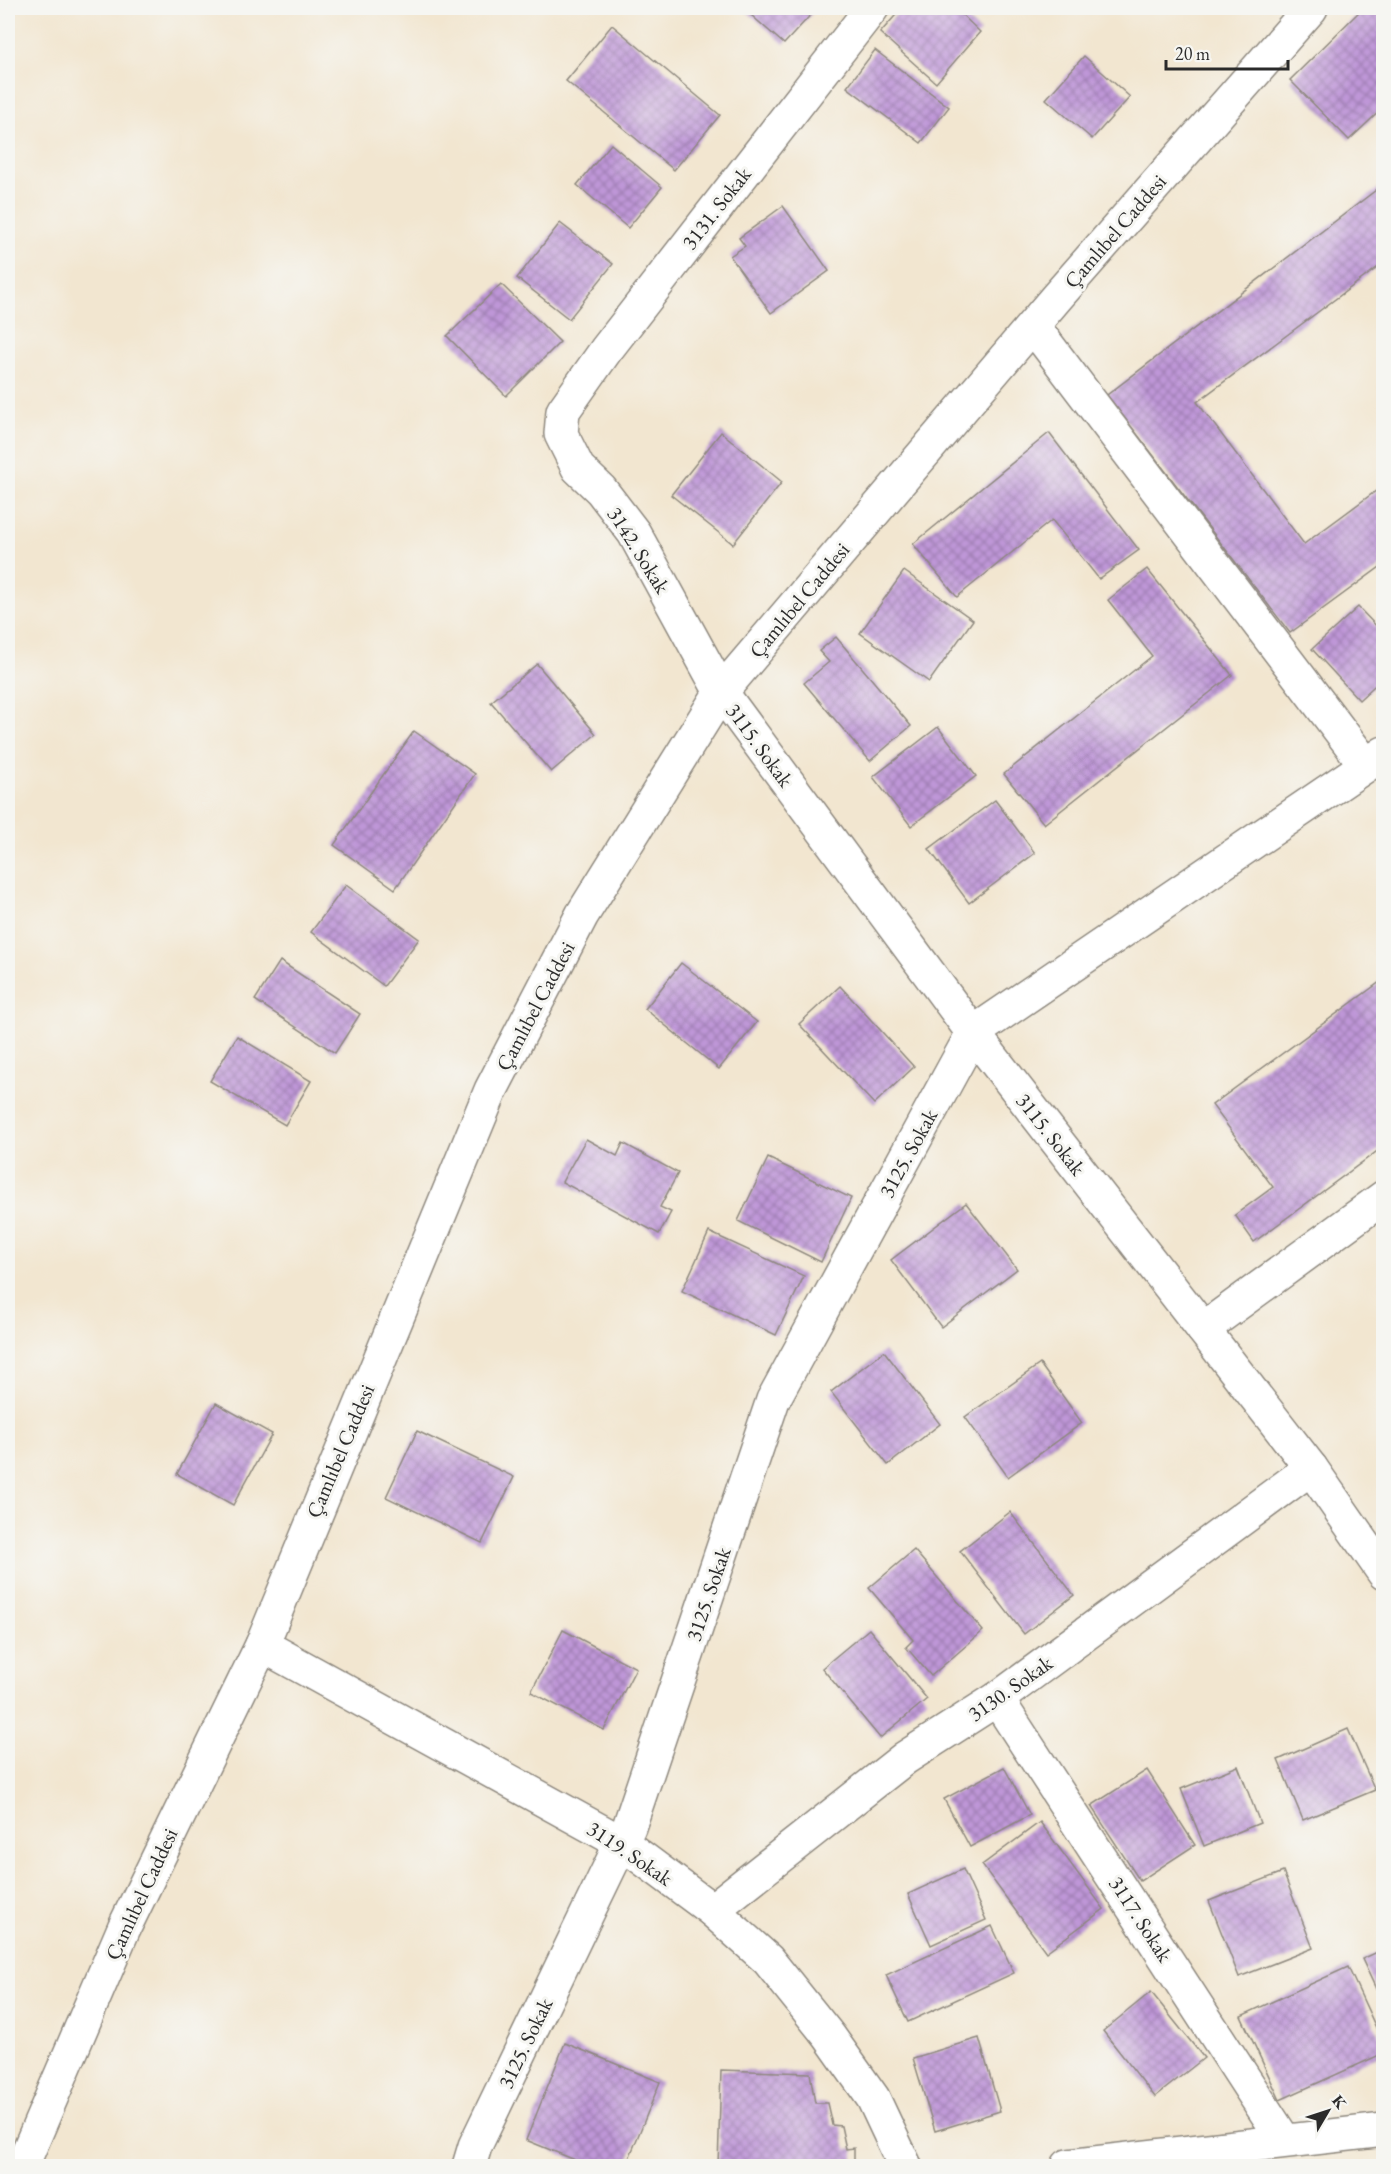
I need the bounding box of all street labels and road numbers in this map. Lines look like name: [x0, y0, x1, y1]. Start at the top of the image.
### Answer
street label: 3131. Sokak: [675, 160, 757, 255]
street label: Çamlıbel Caddesi: [1058, 168, 1172, 294]
street label: 3142. Sokak: [602, 502, 677, 599]
street label: Çamlıbel Caddesi: [743, 537, 855, 663]
street label: 3115. Sokak: [720, 698, 800, 793]
street label: Çamlıbel Caddesi: [490, 937, 580, 1075]
street label: 3115. Sokak: [1010, 1087, 1092, 1182]
street label: 3125. Sokak: [873, 1103, 944, 1202]
street label: Çamlıbel Caddesi: [300, 1380, 380, 1522]
street label: 3125. Sokak: [679, 1543, 737, 1644]
street label: 3130. Sokak: [962, 1648, 1059, 1727]
street label: 3119. Sokak: [582, 1815, 679, 1892]
street label: Çamlıbel Caddesi: [99, 1824, 183, 1964]
street label: 3117. Sokak: [1103, 1871, 1179, 1968]
street label: 3125. Sokak: [492, 1992, 559, 2093]

